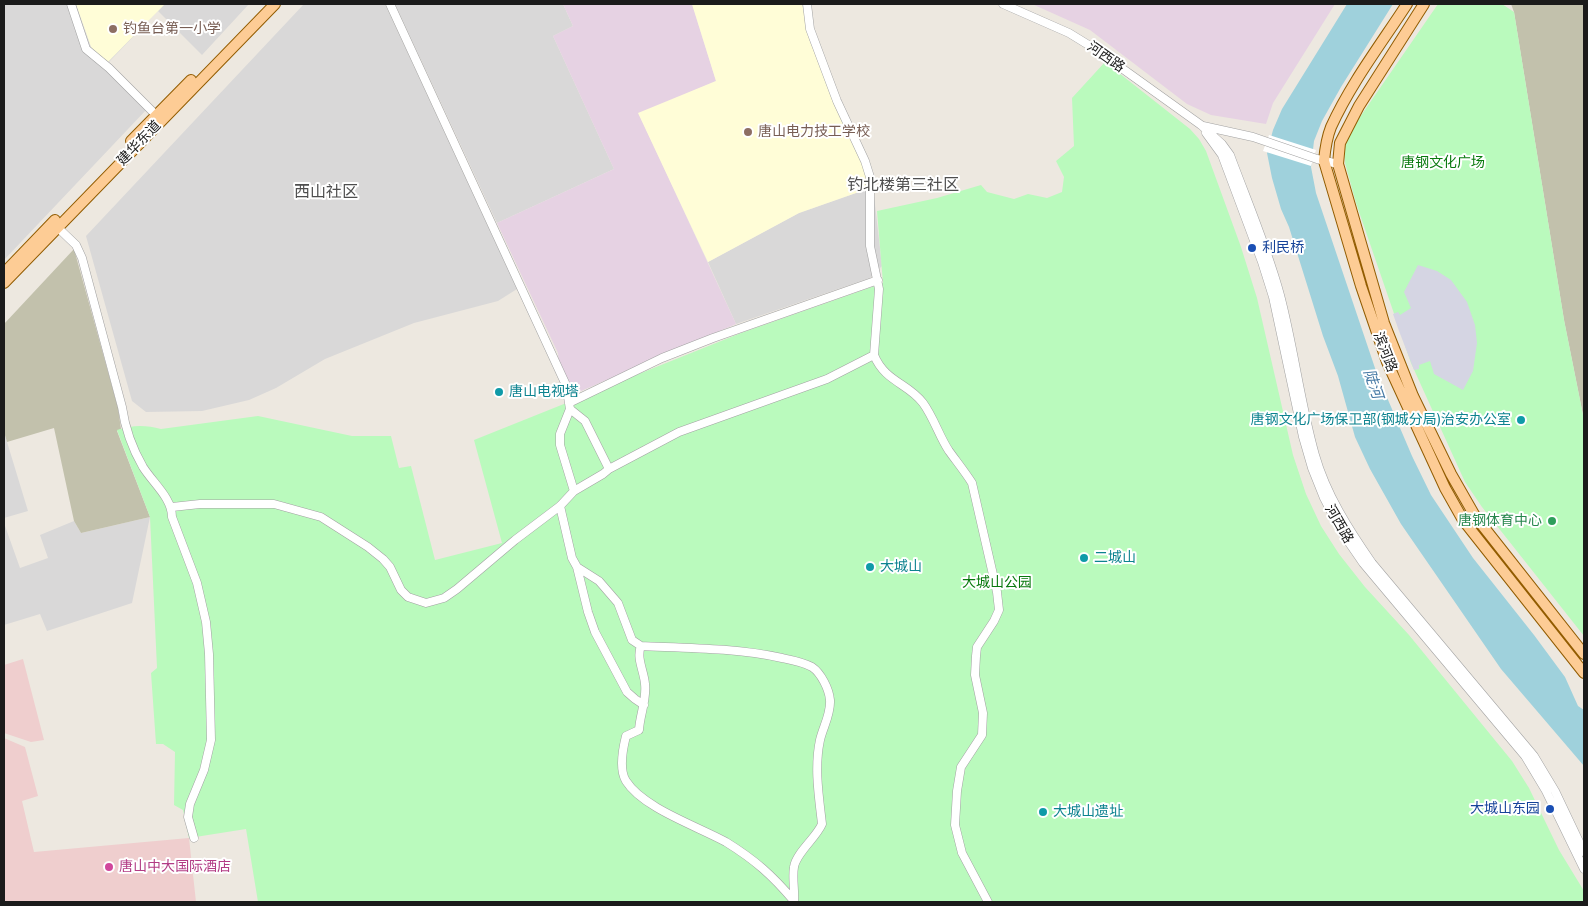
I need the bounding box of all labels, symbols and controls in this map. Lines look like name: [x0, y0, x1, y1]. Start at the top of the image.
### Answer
place label: 钓鱼台第一小学: [123, 21, 221, 37]
marker: 钓鱼台第一小学: [107, 23, 119, 35]
street label: 河西路: [1084, 38, 1128, 76]
street label: 建华东道: [114, 117, 164, 169]
place label: 唐山电力技工学校: [758, 124, 870, 140]
marker: 唐山电力技工学校: [742, 126, 754, 138]
park label: 唐钢文化广场: [1401, 155, 1485, 171]
district label: 钓北楼第三社区: [847, 175, 959, 195]
district label: 西山社区: [294, 182, 358, 202]
place label: 利民桥: [1262, 240, 1304, 256]
marker: 利民桥: [1246, 242, 1258, 254]
street label: 滨河路: [1370, 329, 1400, 375]
water label: 陡河: [1360, 367, 1386, 401]
place label: 唐山电视塔: [509, 384, 579, 400]
marker: 唐山电视塔: [493, 386, 505, 398]
place label: 唐钢文化广场保卫部(钢城分局)治安办公室: [1250, 412, 1511, 428]
marker: 唐钢文化广场保卫部(钢城分局)治安办公室: [1515, 414, 1527, 426]
street label: 河西路: [1321, 502, 1357, 546]
place label: 唐钢体育中心: [1458, 513, 1542, 529]
marker: 唐钢体育中心: [1546, 515, 1558, 527]
place label: 二城山: [1094, 550, 1136, 566]
marker: 二城山: [1078, 552, 1090, 564]
place label: 大城山: [880, 559, 922, 575]
marker: 大城山: [864, 561, 876, 573]
park label: 大城山公园: [962, 575, 1032, 591]
place label: 大城山东园: [1470, 801, 1540, 817]
marker: 大城山东园: [1544, 803, 1556, 815]
place label: 大城山遗址: [1053, 804, 1123, 820]
marker: 大城山遗址: [1037, 806, 1049, 818]
place label: 唐山中大国际酒店: [119, 859, 231, 875]
marker: 唐山中大国际酒店: [103, 861, 115, 873]

